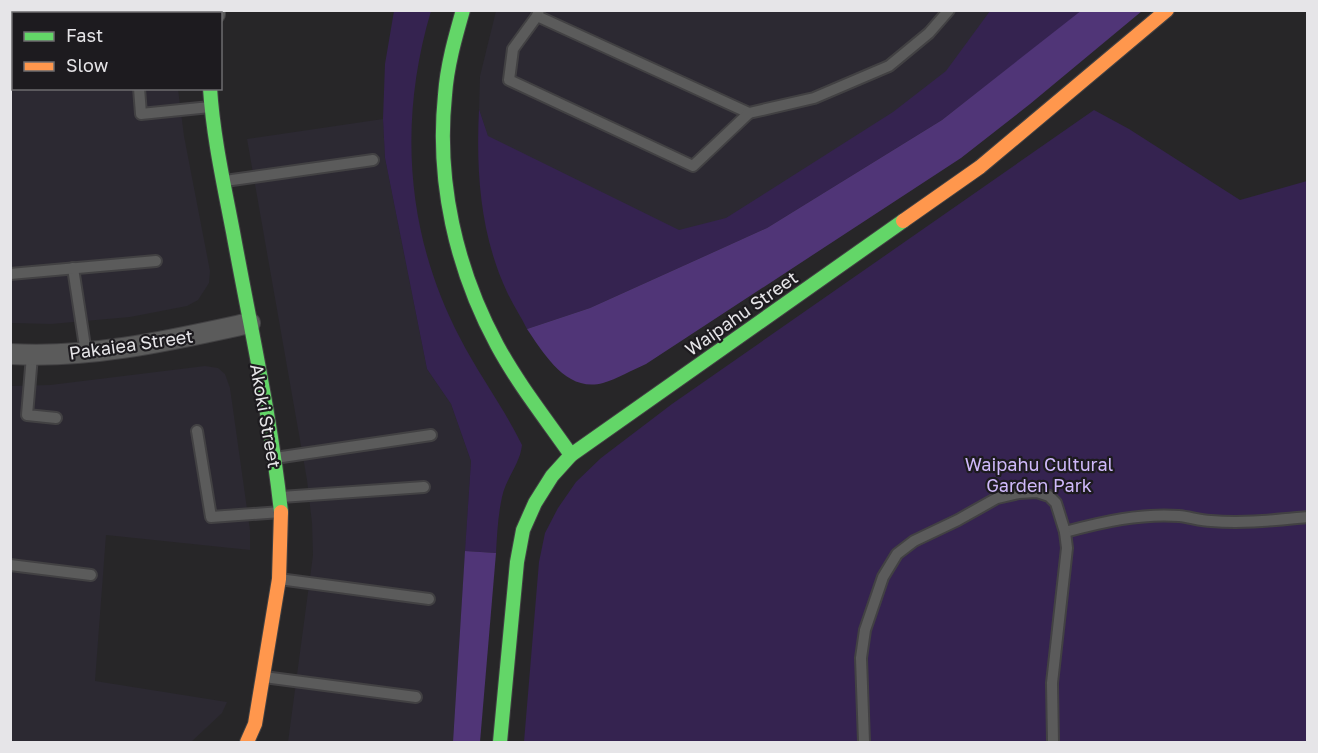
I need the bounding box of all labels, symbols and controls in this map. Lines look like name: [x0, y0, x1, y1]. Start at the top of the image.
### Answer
legend: [12, 12, 222, 90]
text: Fast: [66, 24, 103, 46]
text: Slow: [66, 54, 109, 76]
street label: Waipahu Street: [680, 266, 802, 360]
street label: Pakaiea Street: [67, 324, 195, 364]
street label: Akoki Street: [246, 362, 286, 470]
park label: Waipahu Cultural Garden Park: [965, 453, 1114, 496]

